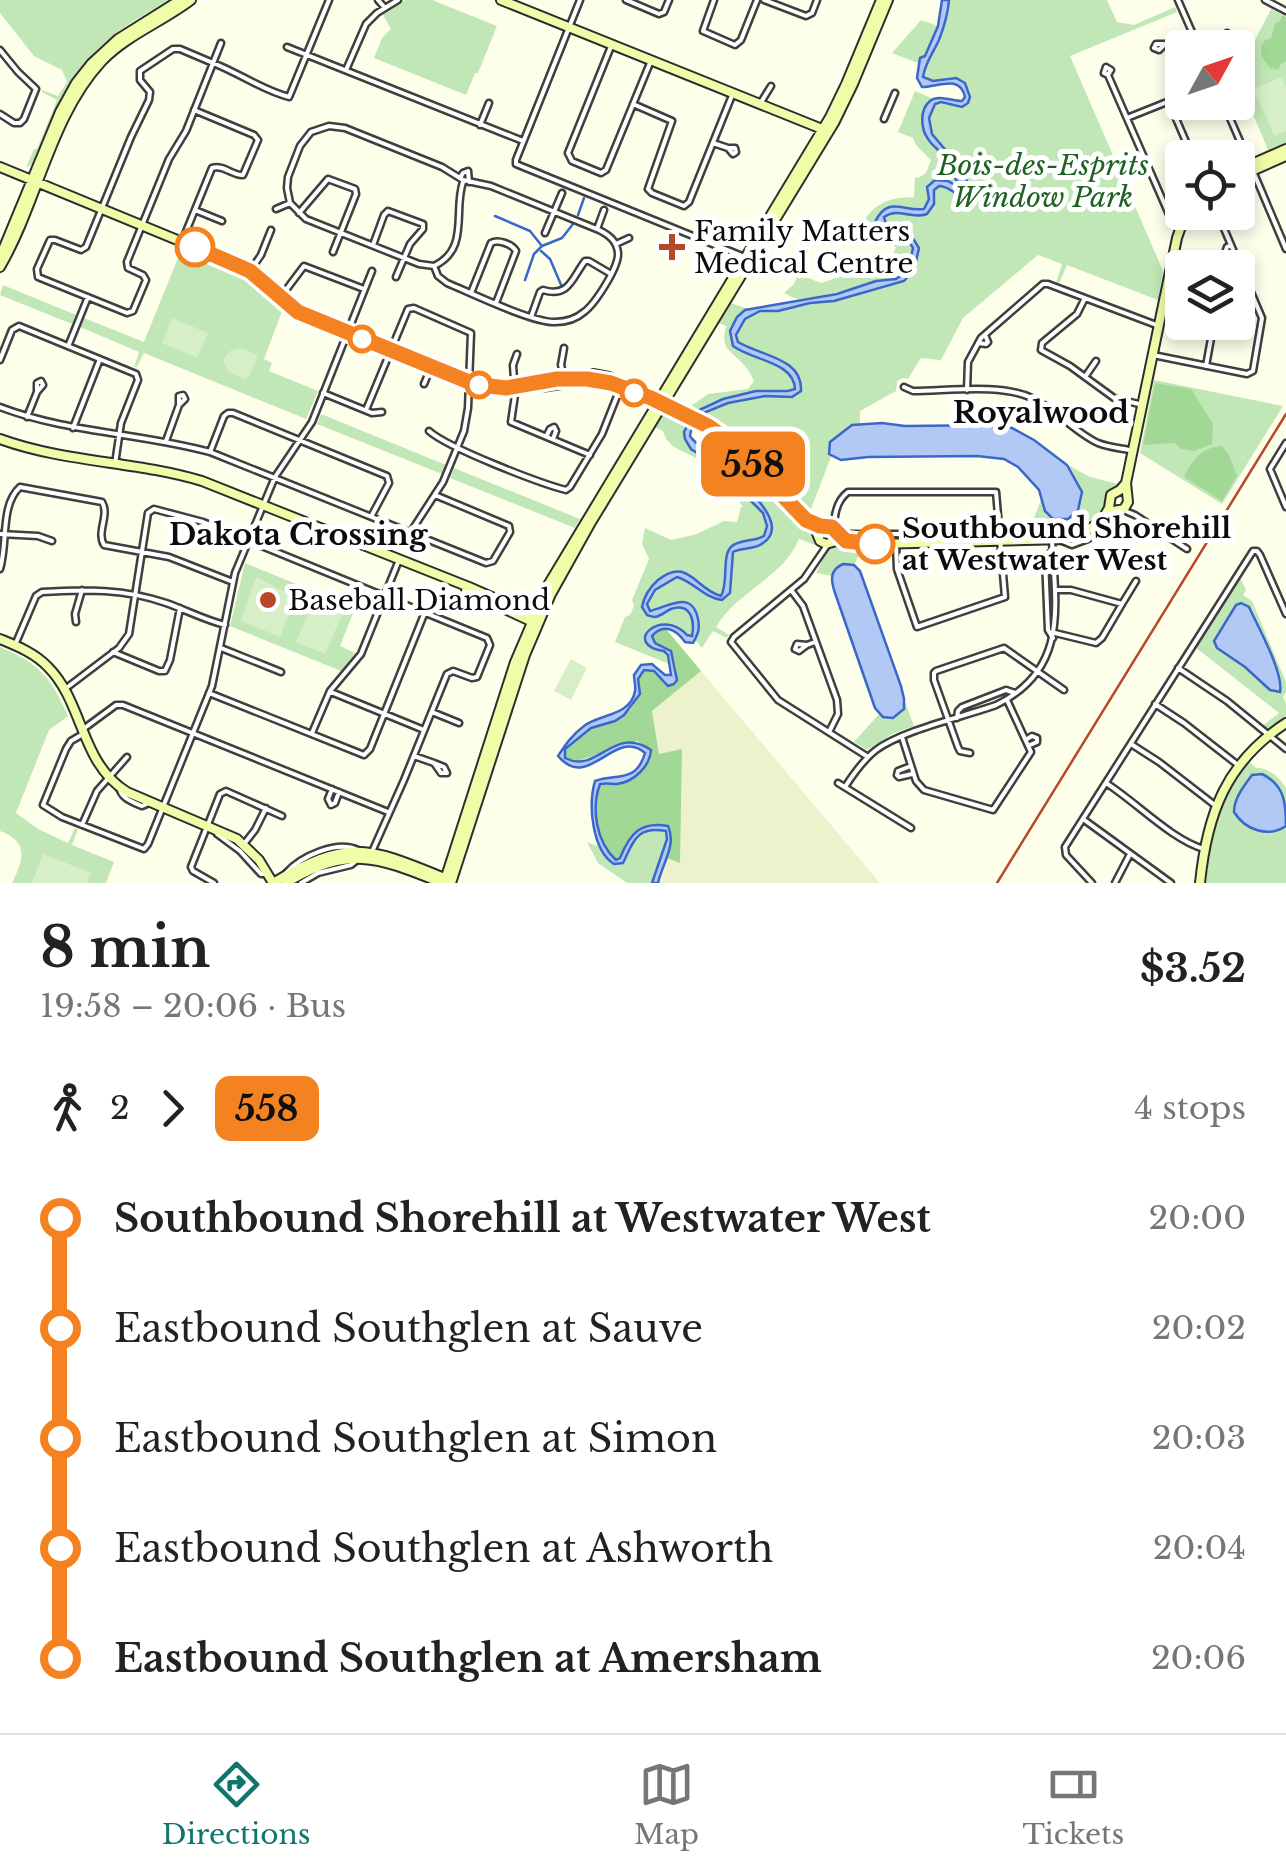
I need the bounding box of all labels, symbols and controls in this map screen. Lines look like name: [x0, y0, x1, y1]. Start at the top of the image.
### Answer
north arrow: [1165, 30, 1255, 120]
map controls: [1165, 30, 1255, 340]
button: locate: [1165, 140, 1255, 230]
park label: Bois-des-Esprits Window Park: [936, 148, 1149, 215]
place label: Family Matters Medical Centre: [694, 214, 913, 281]
unlabelled marker: [176, 228, 214, 266]
marker: Family Matters Medical Centre: [659, 234, 685, 260]
button: layers: [1165, 250, 1255, 340]
unlabelled marker: [349, 326, 375, 352]
unlabelled marker: [466, 372, 492, 398]
unlabelled marker: [621, 380, 647, 406]
district label: Royalwood: [953, 394, 1129, 431]
line badge: 558: [696, 432, 810, 496]
text: 558: [721, 443, 785, 486]
place label: Southbound Shorehill at Westwater West: [902, 511, 1231, 578]
district label: Dakota Crossing: [169, 516, 428, 553]
marker: Southbound Shorehill at Westwater West: [856, 525, 894, 563]
place label: Baseball Diamond: [288, 583, 550, 618]
marker: Baseball Diamond: [257, 589, 279, 611]
text: 8 min: [40, 914, 210, 982]
text: $3.52: [1140, 945, 1246, 992]
text: 19:58 – 20:06 · Bus: [40, 986, 346, 1026]
icon: walk: [40, 1081, 95, 1136]
icon: forward: [145, 1081, 200, 1136]
text: 558: [235, 1087, 299, 1130]
text: 2: [110, 1088, 130, 1128]
text: 4 stops: [1134, 1088, 1246, 1128]
text: Southbound Shorehill at Westwater West: [114, 1195, 931, 1242]
text: 20:00: [1149, 1198, 1246, 1238]
text: Eastbound Southglen at Sauve: [114, 1305, 703, 1352]
text: 20:02: [1152, 1308, 1246, 1348]
text: Eastbound Southglen at Simon: [114, 1415, 717, 1462]
text: 20:03: [1152, 1418, 1246, 1458]
text: Eastbound Southglen at Ashworth: [114, 1525, 773, 1572]
text: 20:04: [1153, 1528, 1246, 1568]
text: Eastbound Southglen at Amersham: [114, 1635, 822, 1682]
text: 20:06: [1151, 1638, 1246, 1678]
tab: Directions: [162, 1757, 311, 1852]
tab: Map: [634, 1757, 699, 1852]
tab: Tickets: [1023, 1757, 1124, 1852]

